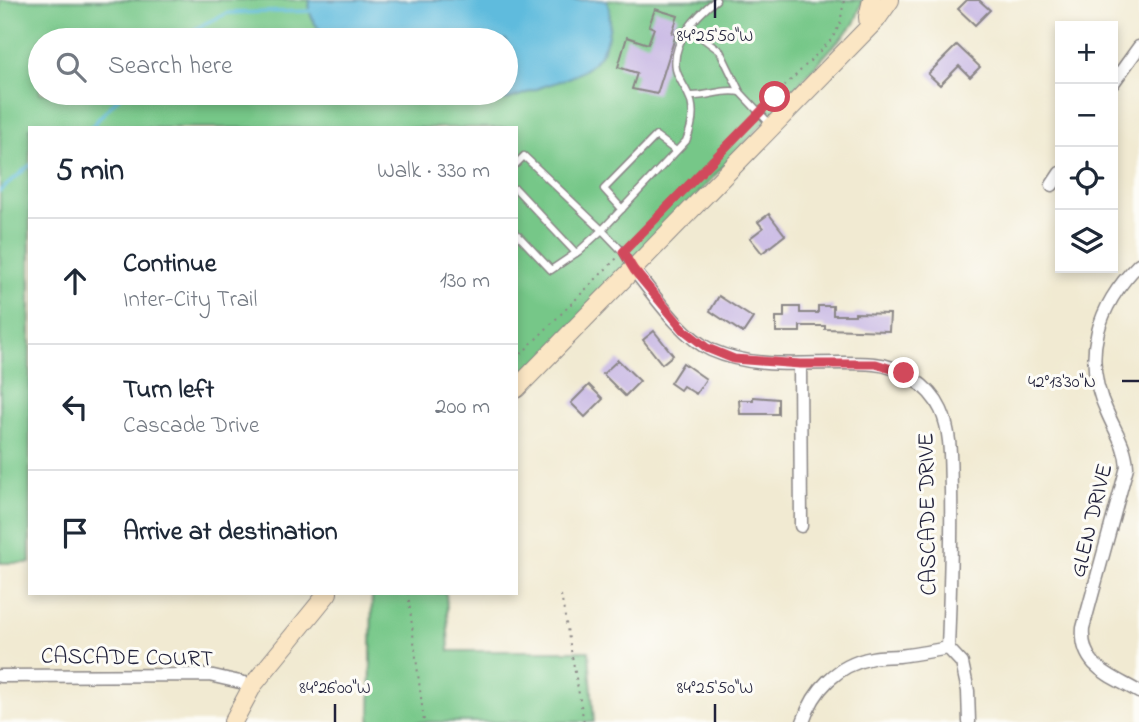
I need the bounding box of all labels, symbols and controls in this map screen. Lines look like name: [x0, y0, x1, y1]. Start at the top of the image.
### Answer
map controls: [1055, 21, 1118, 273]
button: +: [1055, 21, 1118, 84]
text: 84°25'50"W: [677, 24, 753, 50]
search box: [28, 28, 518, 105]
icon: search: [52, 48, 90, 86]
text: Search here: [108, 48, 233, 86]
route start: [759, 81, 790, 112]
button: −: [1055, 84, 1118, 147]
button: locate: [1055, 147, 1118, 210]
text: 5 min: [56, 150, 124, 194]
text: Walk · 330 m: [377, 155, 490, 188]
button: layers: [1055, 210, 1118, 273]
text: Continue: [123, 246, 216, 284]
icon: ahead: [56, 262, 94, 300]
text: 130 m: [440, 265, 490, 298]
text: Inter-City Trail: [123, 284, 257, 317]
route end: [888, 357, 919, 388]
text: 42°13'30"N: [1028, 370, 1096, 396]
text: Turn left: [123, 372, 214, 410]
icon: left: [56, 388, 94, 426]
text: 200 m: [435, 391, 490, 424]
text: Cascade Drive: [123, 410, 259, 443]
street label: CASCADE DRIVE: [911, 432, 946, 596]
street label: GLEN DRIVE: [1062, 460, 1123, 581]
icon: arrive: [56, 514, 94, 552]
text: Arrive at destination: [123, 514, 338, 552]
street label: CASCADE COURT: [40, 640, 213, 677]
text: 84°26'00"W: [299, 676, 371, 702]
text: 84°25'50"W: [677, 676, 753, 702]

